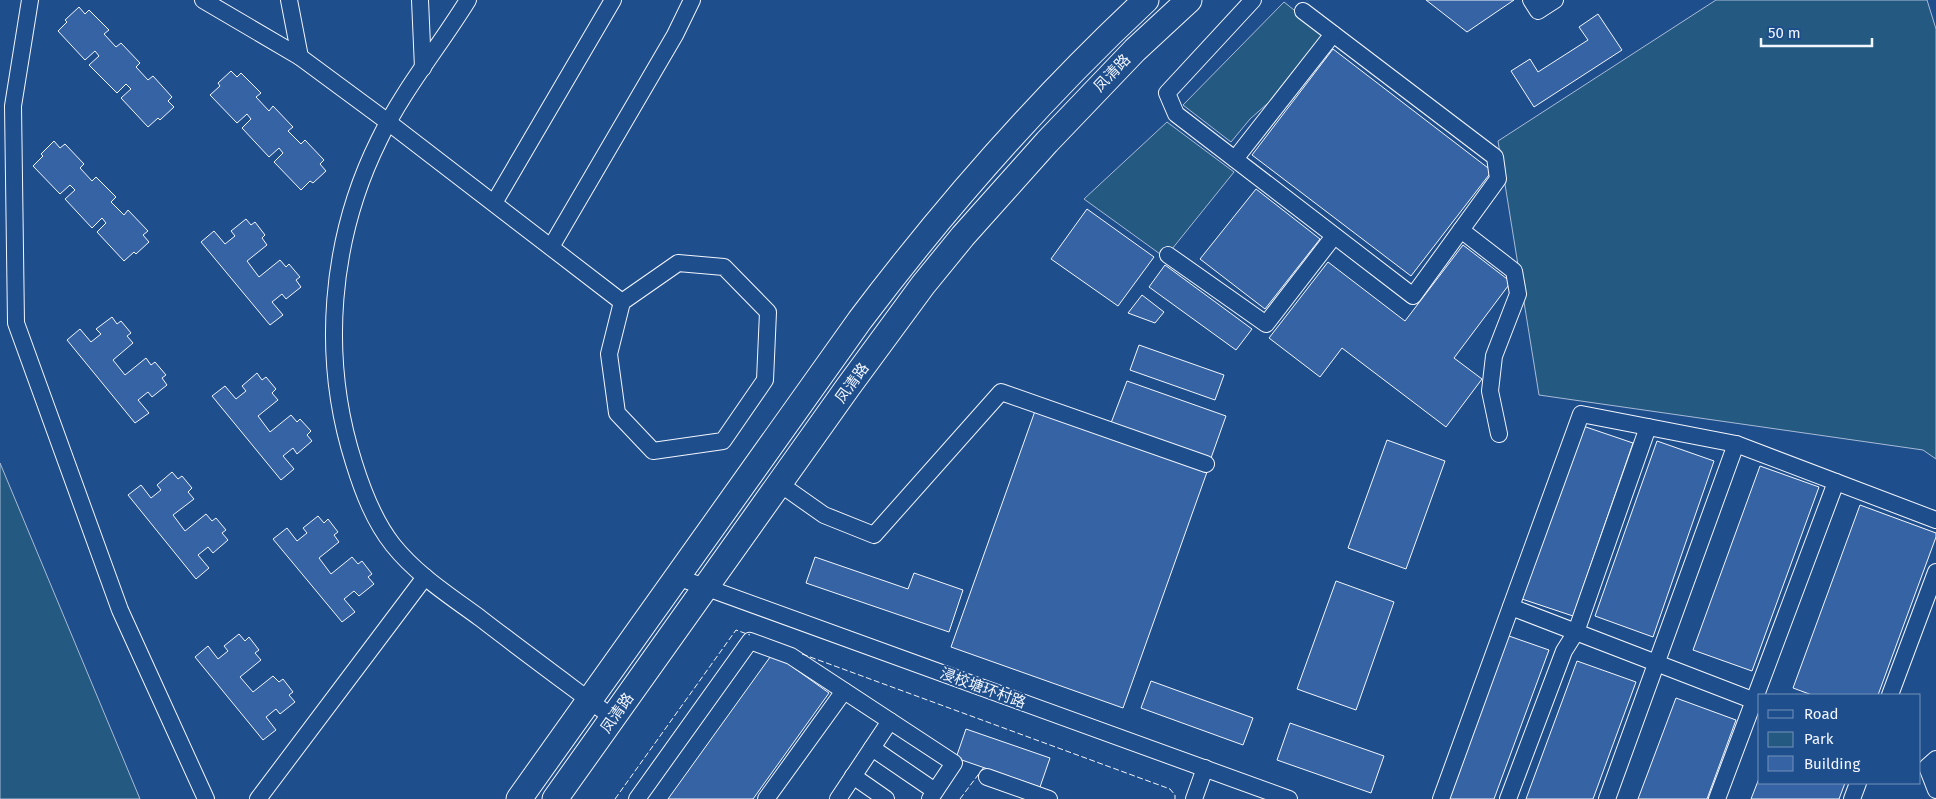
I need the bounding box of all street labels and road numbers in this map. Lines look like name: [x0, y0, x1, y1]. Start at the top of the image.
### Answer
street label: 凤清路: [1090, 51, 1134, 95]
street label: 凤清路: [831, 360, 873, 406]
street label: 浸校塘环村路: [938, 664, 1028, 712]
street label: 凤清路: [597, 689, 637, 737]

